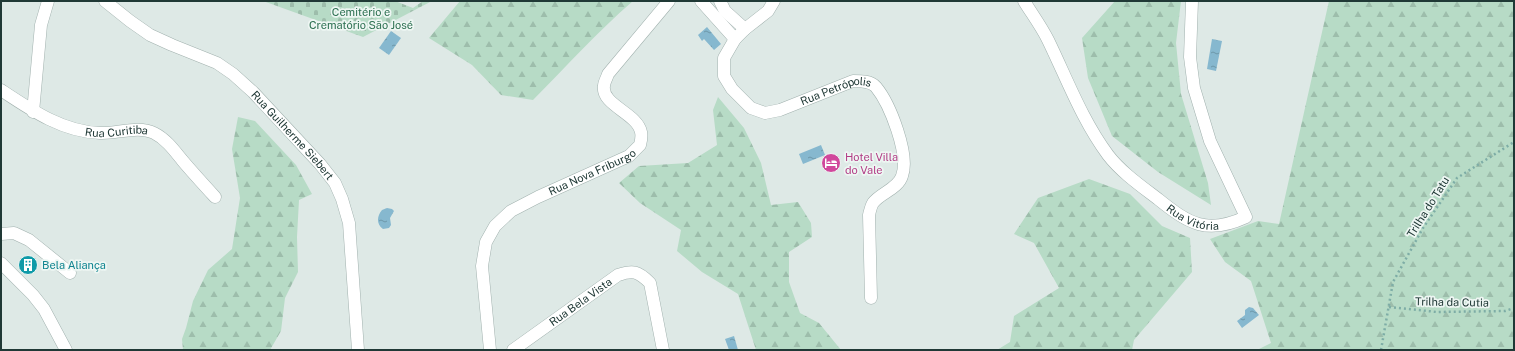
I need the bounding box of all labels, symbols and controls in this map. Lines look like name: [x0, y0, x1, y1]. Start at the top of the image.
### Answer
park label: Cemitério e Crematório São José: [309, 6, 413, 31]
street label: Rua Petrópolis: [799, 75, 873, 107]
street label: Rua Guilherme Siebert: [249, 88, 336, 182]
street label: Rua Curitiba: [84, 124, 149, 139]
street label: Rua Nova Friburgo: [547, 147, 638, 197]
place label: Hotel Villa do Vale: [845, 151, 898, 176]
hotel icon: Hotel Villa do Vale: [820, 152, 842, 174]
street label: Trilha do Tatu: [1405, 174, 1451, 240]
street label: Rua Vitória: [1164, 202, 1219, 232]
building icon: Bela Aliança: [17, 254, 39, 276]
place label: Bela Aliança: [42, 259, 106, 272]
street label: Rua Bela Vista: [547, 275, 614, 328]
street label: Trilha da Cutia: [1415, 295, 1489, 309]

